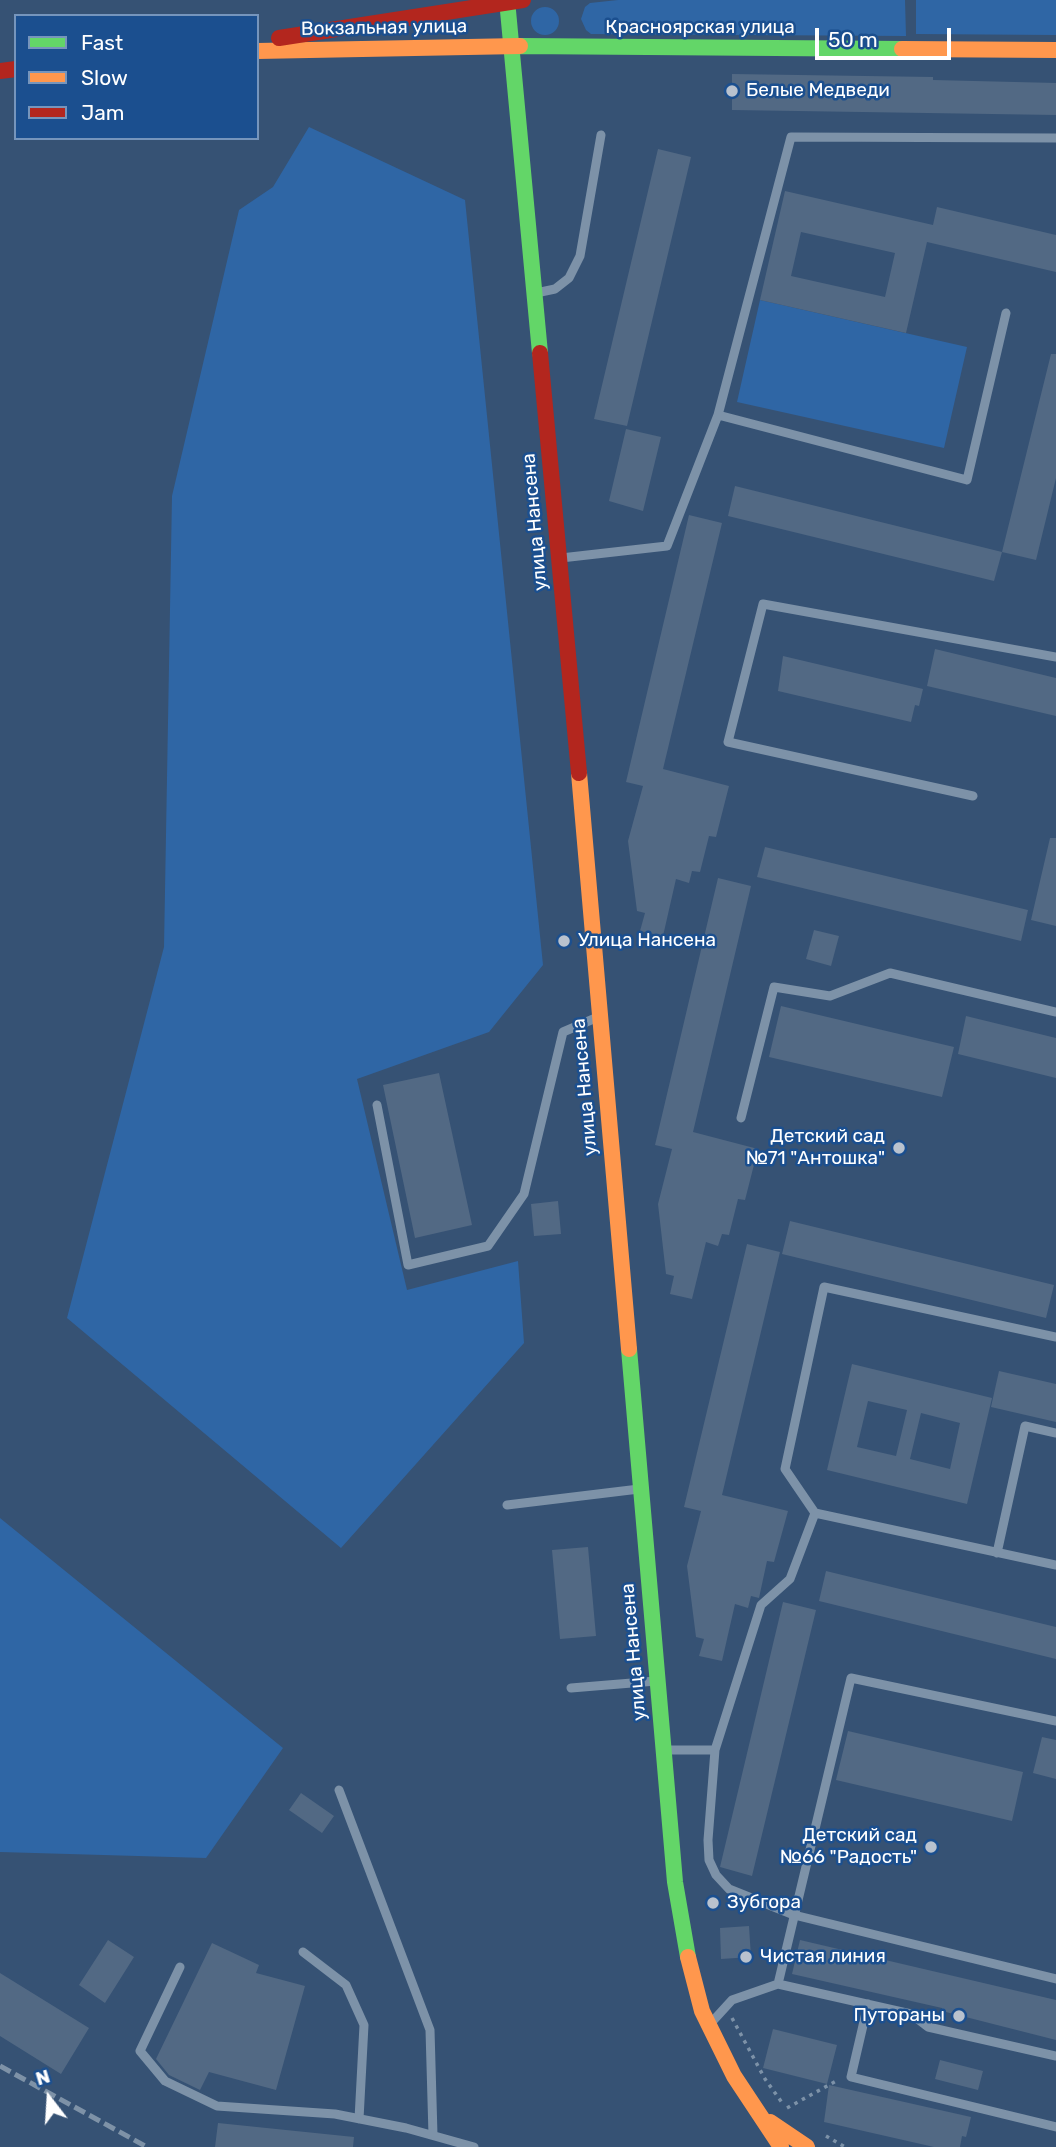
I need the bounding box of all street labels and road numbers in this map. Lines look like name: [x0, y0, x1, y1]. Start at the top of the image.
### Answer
street label: Вокзальная улица: [301, 15, 467, 41]
street label: Красноярская улица: [605, 17, 795, 39]
street label: улица Нансена: [518, 452, 552, 592]
street label: улица Нансена: [568, 1017, 602, 1157]
street label: улица Нансена: [617, 1582, 651, 1722]

